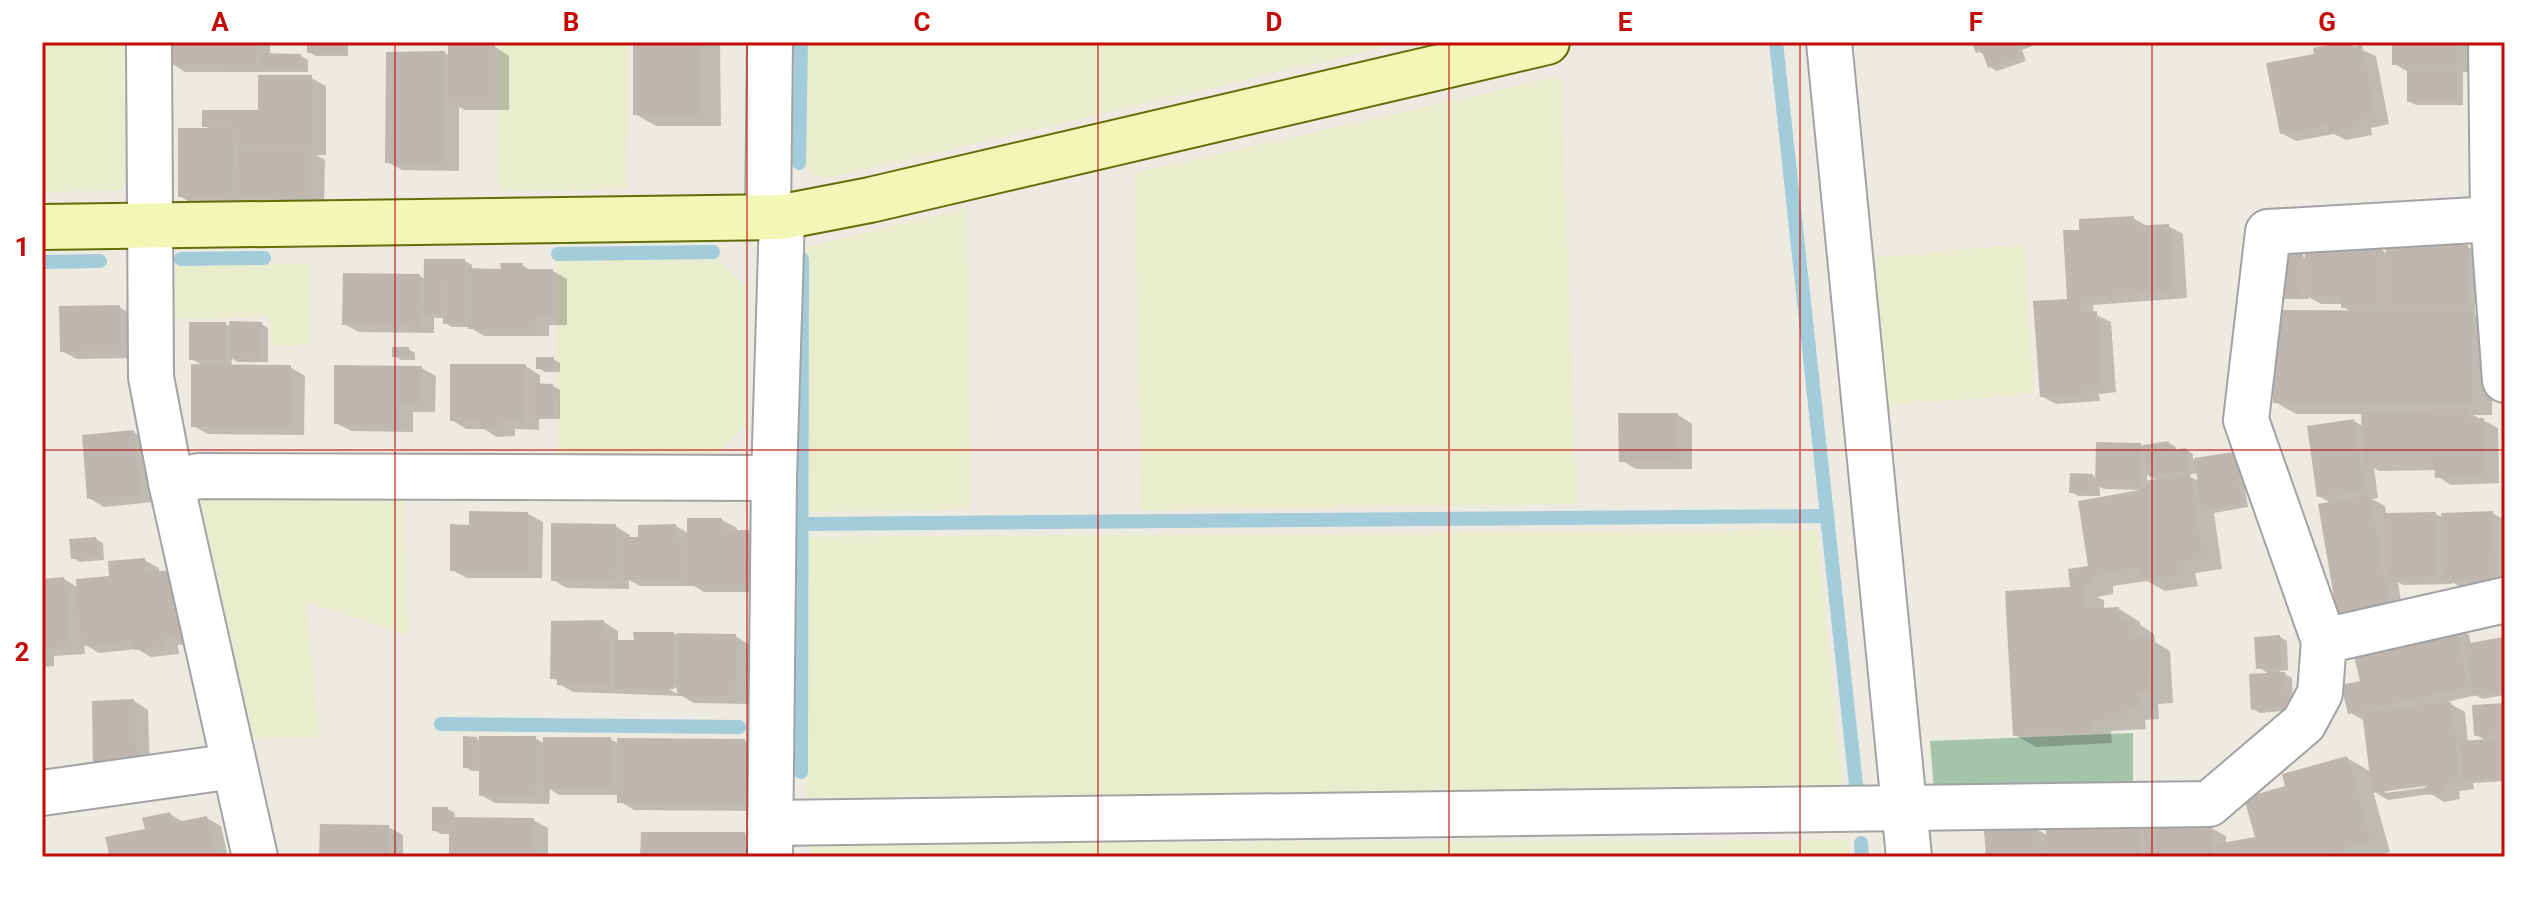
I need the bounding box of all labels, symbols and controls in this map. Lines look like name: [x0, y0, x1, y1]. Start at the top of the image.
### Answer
text: A: [211, 7, 229, 37]
text: B: [563, 7, 579, 37]
text: C: [913, 7, 931, 37]
text: D: [1266, 7, 1282, 37]
text: E: [1618, 7, 1633, 37]
text: F: [1969, 7, 1983, 37]
text: G: [2318, 7, 2336, 37]
text: 1: [15, 232, 29, 262]
text: 2: [15, 637, 29, 667]

